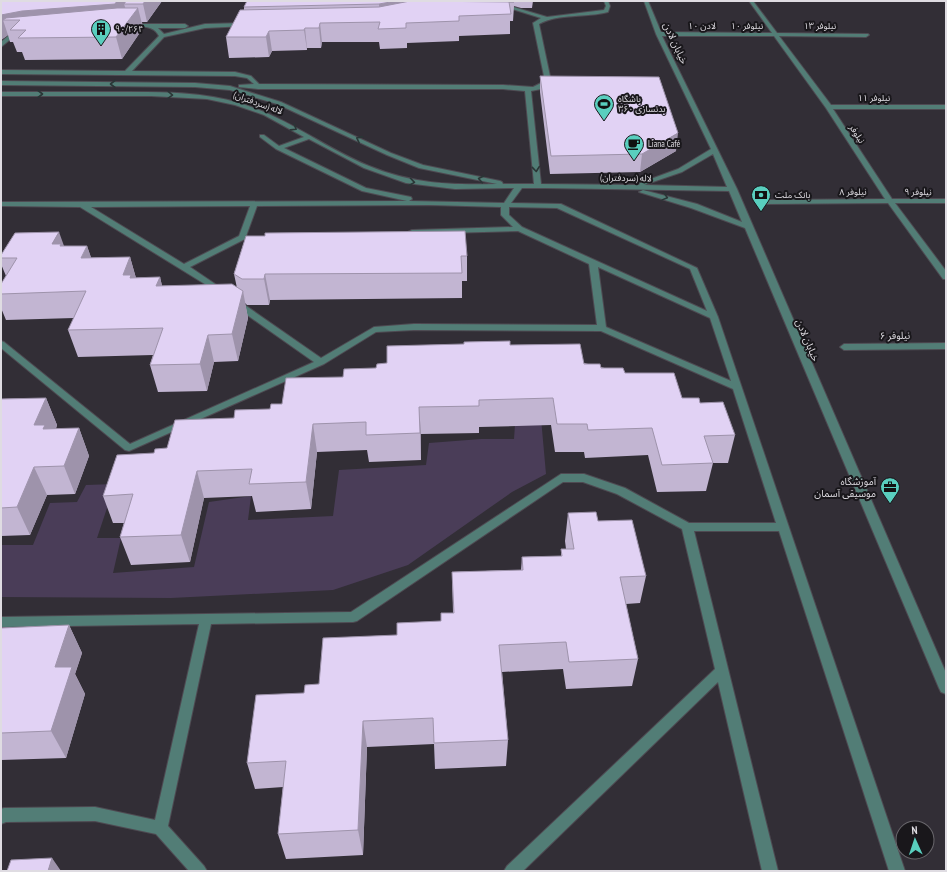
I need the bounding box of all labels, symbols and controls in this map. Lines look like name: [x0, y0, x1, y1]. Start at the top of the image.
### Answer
building icon: ۹۰/۲۶۴: [90, 18, 112, 46]
street label: خیابان لادن: [660, 20, 691, 66]
street label: ۱۰ لادن: [688, 20, 716, 31]
street label: ۱۰ نیلوفر: [731, 20, 763, 32]
street label: ۱۳ نیلوفر: [804, 20, 836, 32]
place label: ۹۰/۲۶۴: [115, 23, 143, 34]
one-way arrow: [110, 80, 116, 88]
street label: لاله (سردفتران): [232, 89, 284, 117]
one-way arrow: [37, 90, 43, 98]
one-way arrow: [167, 91, 173, 100]
street label: ۱۱ نیلوفر: [858, 92, 890, 104]
sports icon: باشگاه بدنسازی ۳۶۰: [593, 93, 615, 121]
place label: باشگاه بدنسازی ۳۶۰: [618, 93, 665, 115]
street label: نیلوفر: [846, 121, 868, 146]
one-way arrow: [290, 123, 297, 131]
cafe icon: Liana Café: [623, 133, 645, 161]
one-way arrow: [355, 136, 363, 144]
place label: Liana Café: [648, 138, 681, 149]
one-way arrow: [532, 166, 541, 172]
street label: لاله (سردفتران): [600, 172, 652, 184]
one-way arrow: [478, 175, 484, 183]
one-way arrow: [409, 177, 415, 186]
bank icon: بانک ملت: [750, 184, 772, 212]
street label: ۸ نیلوفر: [839, 186, 867, 198]
street label: ۹ نیلوفر: [904, 186, 932, 198]
place label: بانک ملت: [775, 189, 810, 200]
one-way arrow: [662, 193, 669, 201]
street label: خیابان لادن: [793, 317, 822, 363]
street label: ۶ نیلوفر: [880, 329, 911, 342]
place label: آموزشگاه موسیقی آسمان: [814, 475, 877, 500]
office icon: آموزشگاه موسیقی آسمان: [879, 476, 901, 504]
north arrow: [895, 820, 935, 860]
text: N: [911, 823, 918, 837]

